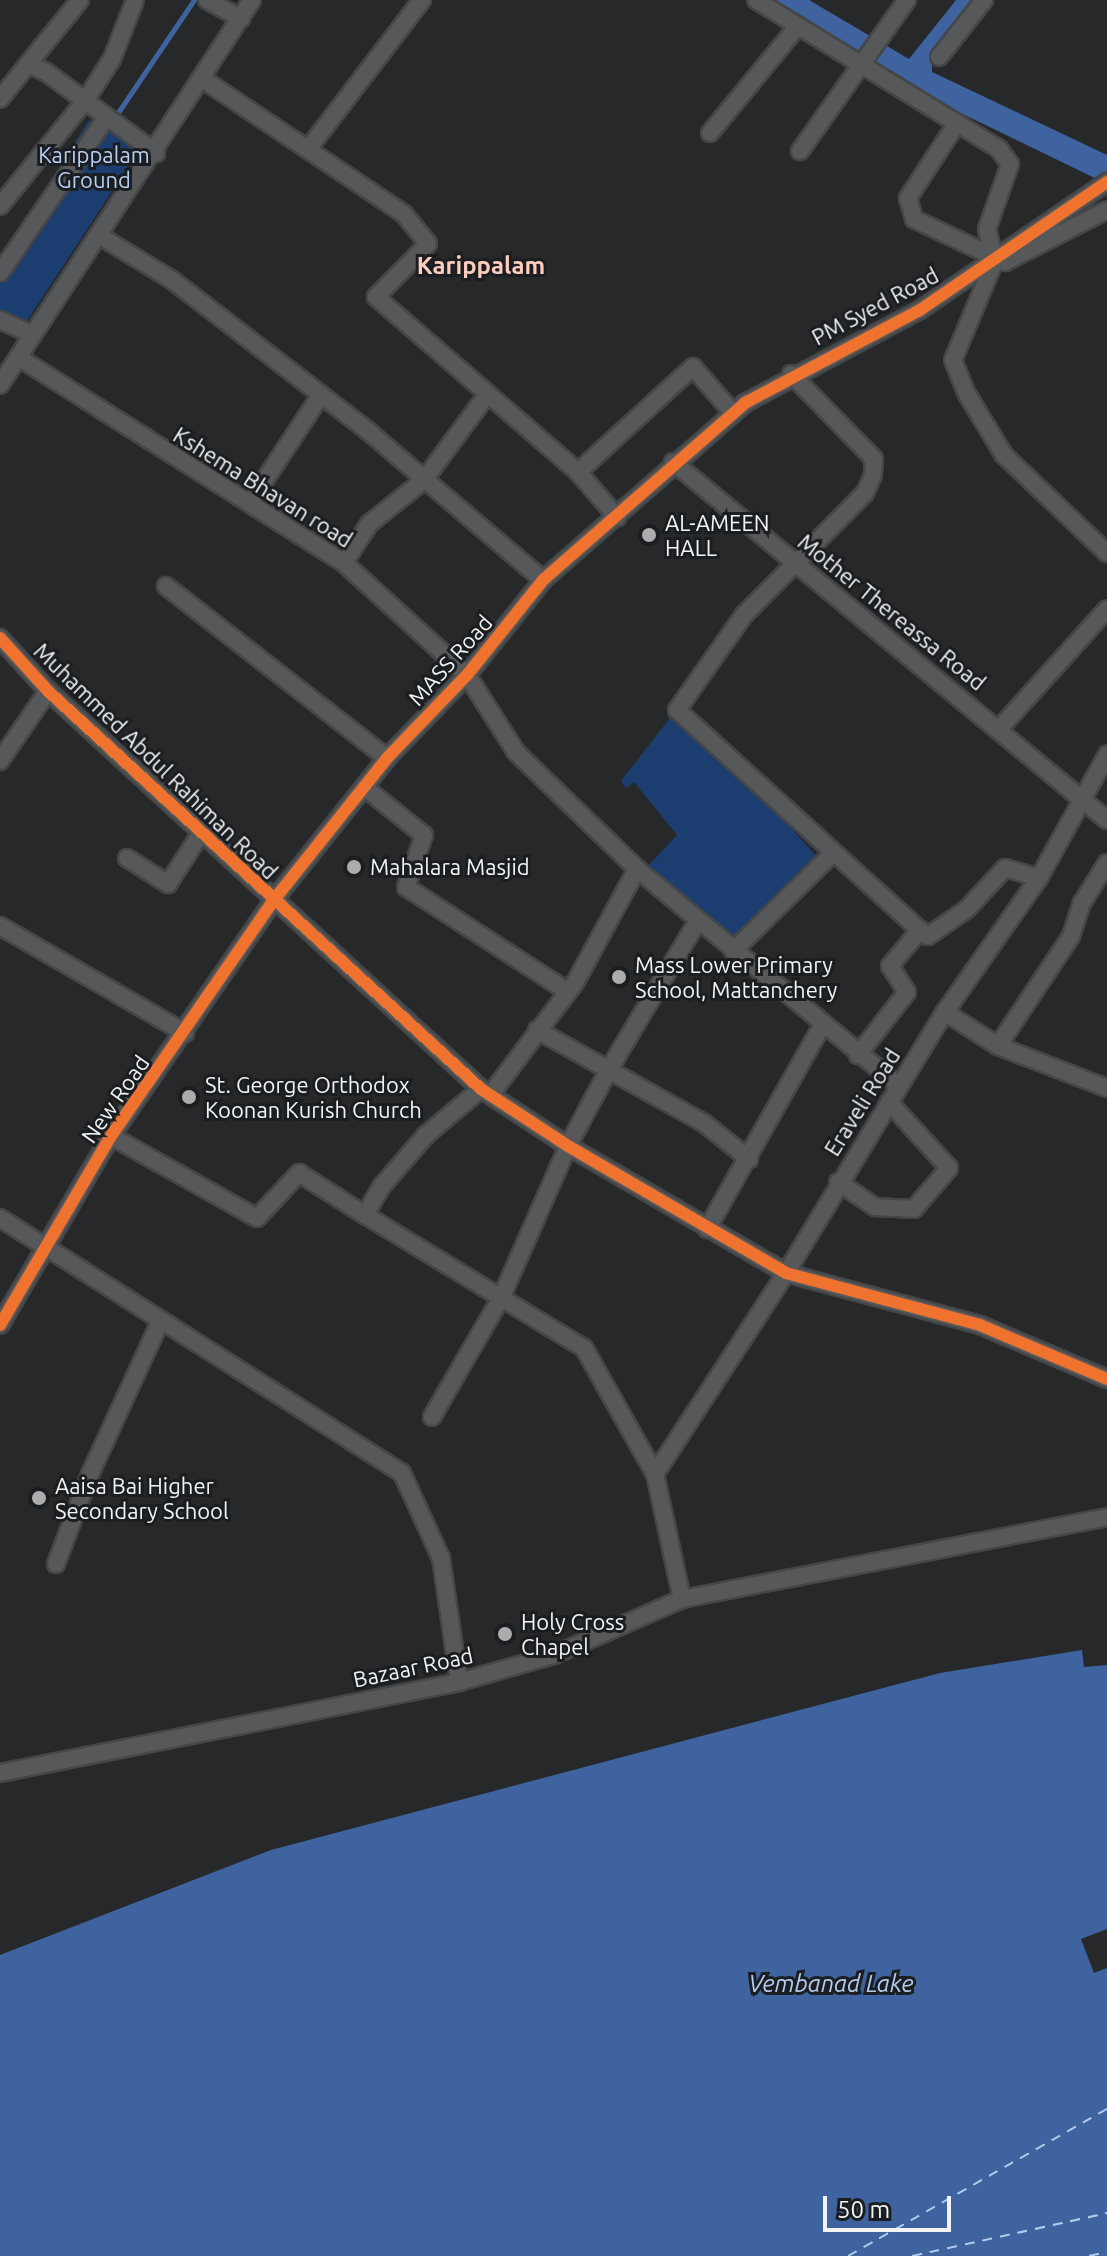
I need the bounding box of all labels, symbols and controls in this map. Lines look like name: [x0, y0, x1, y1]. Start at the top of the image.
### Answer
park label: Karippalam Ground: [38, 141, 150, 192]
district label: Karippalam: [417, 252, 545, 280]
street label: PM Syed Road: [807, 262, 943, 350]
street label: Kshema Bhavan road: [169, 421, 357, 553]
place label: AL-AMEEN HALL: [665, 509, 769, 560]
marker: AL-AMEEN HALL: [640, 526, 658, 544]
street label: Mother Thereassa Road: [793, 528, 991, 696]
street label: MASS Road: [403, 609, 497, 711]
street label: Muhammed Abdul Rahiman Road: [29, 637, 283, 885]
place label: Mahalara Masjid: [370, 854, 530, 880]
marker: Mahalara Masjid: [345, 858, 363, 876]
place label: Mass Lower Primary School, Mattanchery: [635, 951, 837, 1002]
marker: Mass Lower Primary School, Mattanchery: [610, 968, 628, 986]
street label: Eraveli Road: [819, 1043, 905, 1161]
street label: New Road: [75, 1050, 155, 1148]
place label: St. George Orthodox Koonan Kurish Church: [205, 1071, 422, 1122]
marker: St. George Orthodox Koonan Kurish Church: [180, 1088, 198, 1106]
place label: Aaisa Bai Higher Secondary School: [55, 1472, 229, 1524]
marker: Aaisa Bai Higher Secondary School: [30, 1489, 48, 1507]
place label: Holy Cross Chapel: [521, 1608, 624, 1660]
marker: Holy Cross Chapel: [496, 1625, 514, 1643]
street label: Bazaar Road: [351, 1641, 475, 1693]
water label: Vembanad Lake: [748, 1970, 914, 1998]
scale bar: [827, 2180, 955, 2230]
text: 50 m: [837, 2196, 890, 2223]

